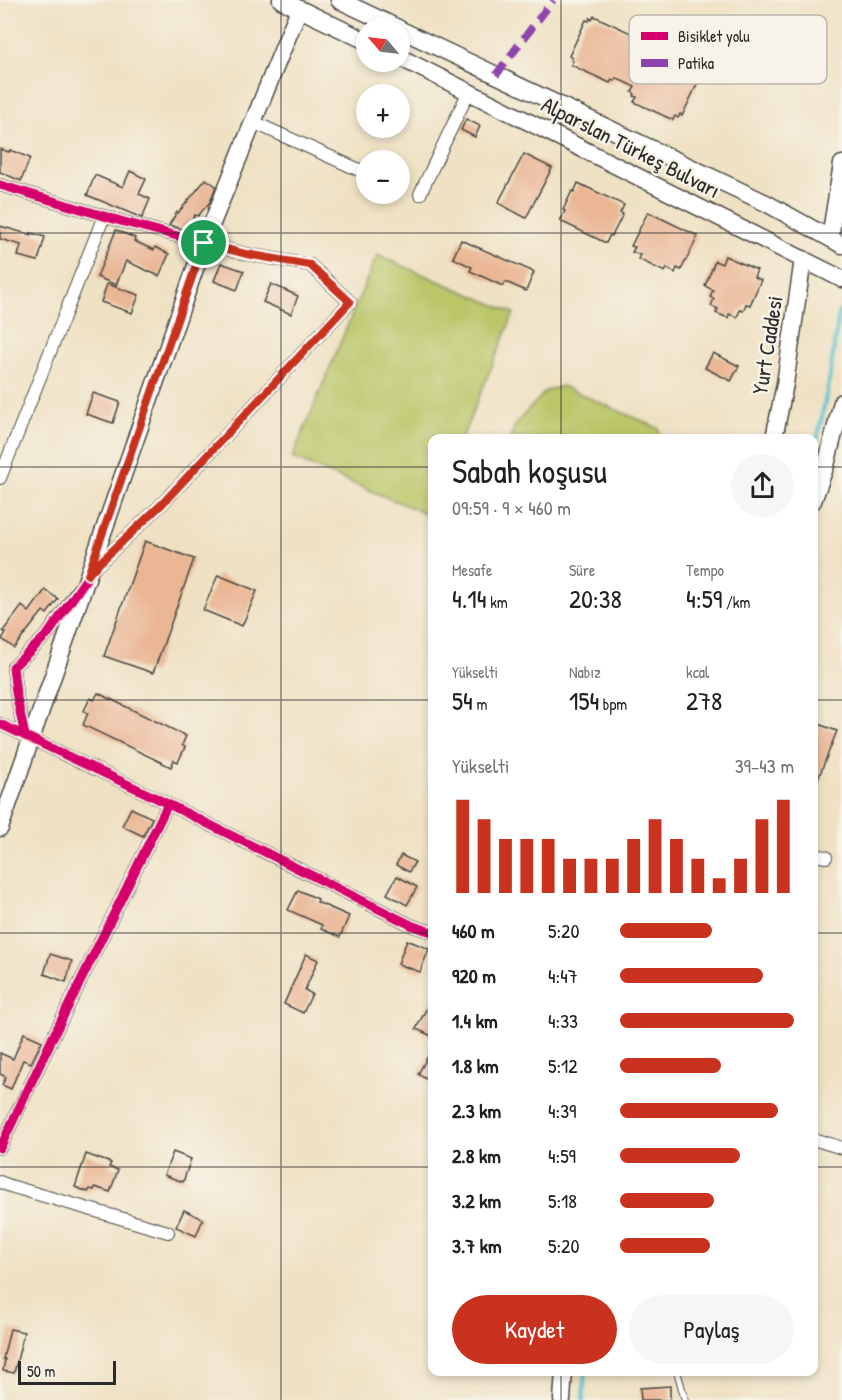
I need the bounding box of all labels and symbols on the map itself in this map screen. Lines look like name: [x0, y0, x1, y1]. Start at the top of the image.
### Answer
legend: [629, 15, 827, 84]
north arrow: [356, 18, 410, 72]
text: Bisiklet yolu: [678, 25, 750, 47]
text: Patika: [678, 52, 714, 74]
street label: Alparslan Türkeş Bulvarı: [537, 89, 725, 205]
pin: [178, 217, 229, 268]
street label: Yurt Caddesi: [744, 293, 790, 397]
scale bar: [18, 1358, 116, 1386]

